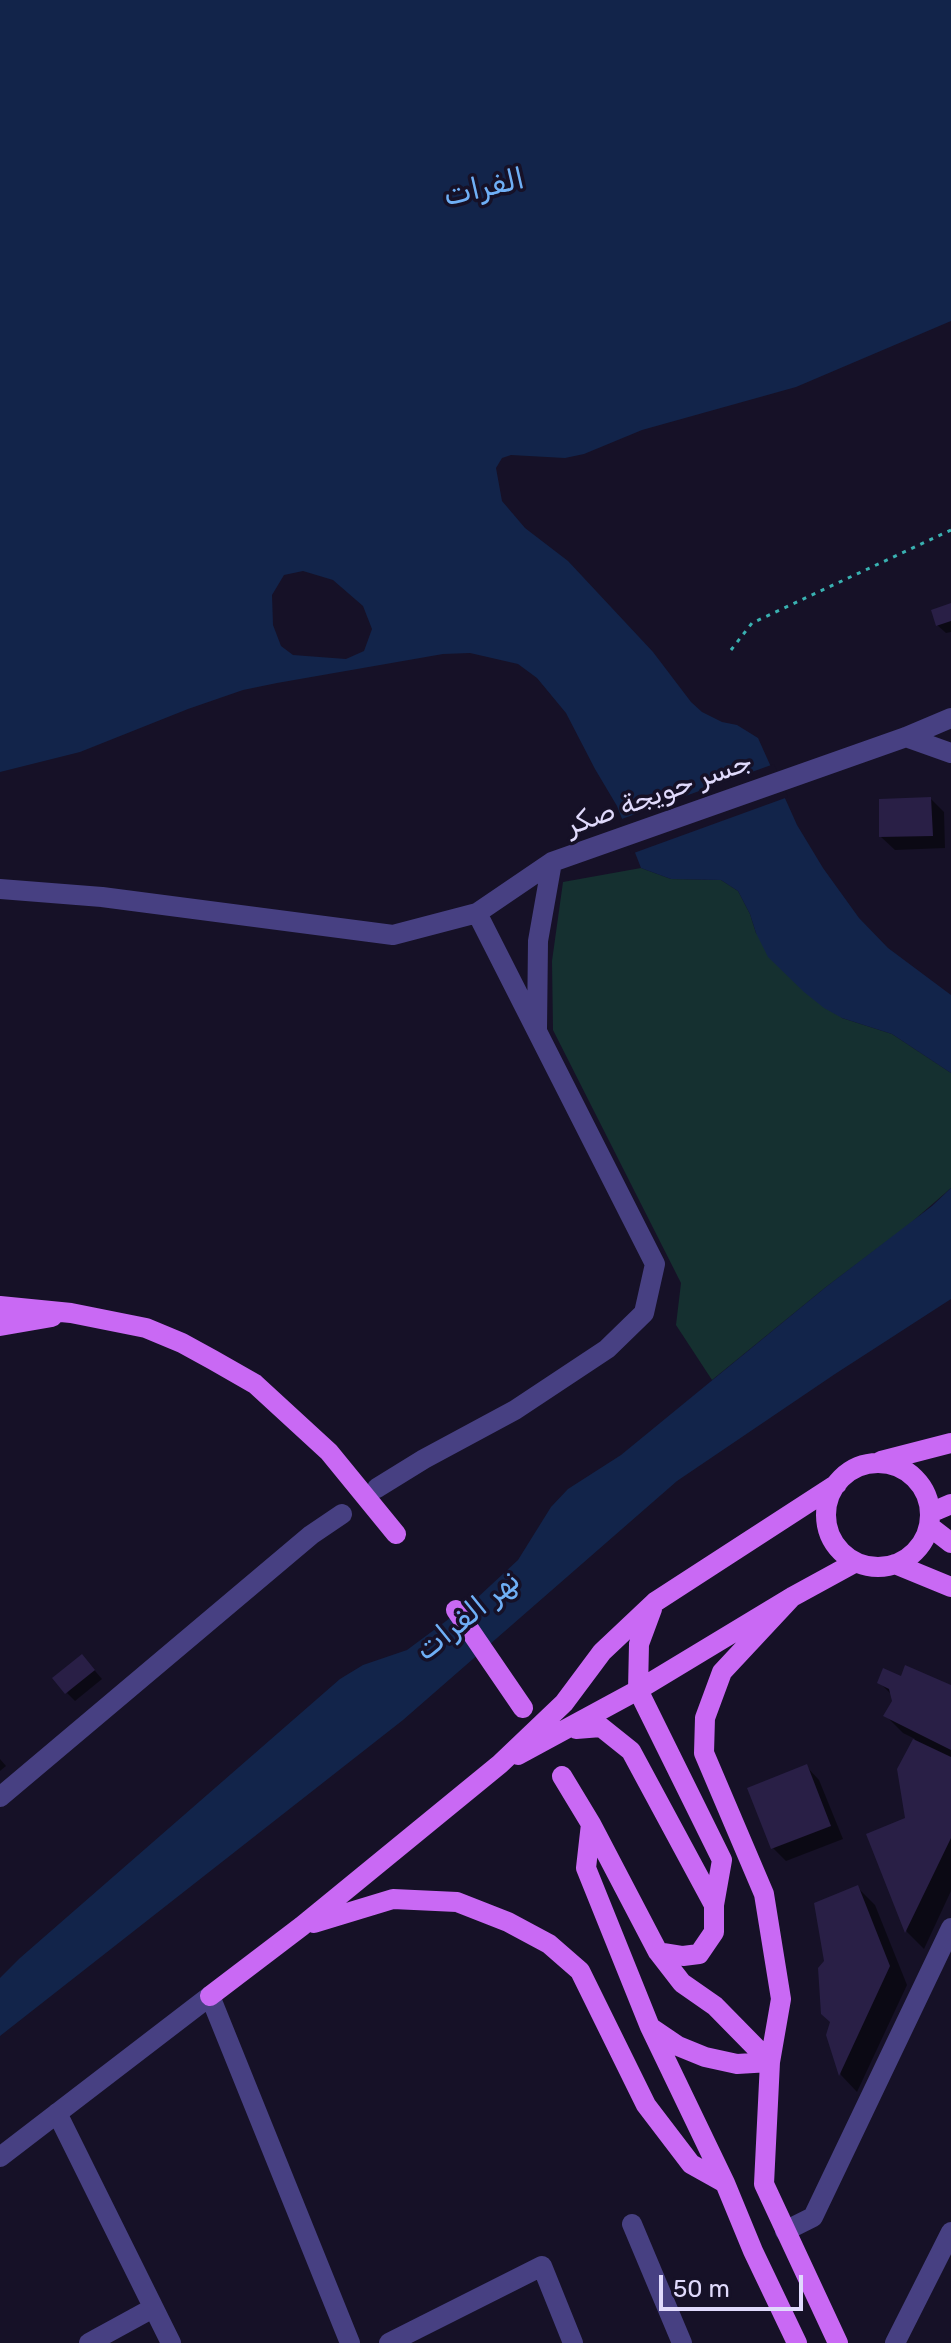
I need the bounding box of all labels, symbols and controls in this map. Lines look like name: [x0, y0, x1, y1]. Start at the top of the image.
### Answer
water label: الفرات: [440, 161, 528, 215]
street label: جسر حويجة صكر: [561, 745, 757, 843]
water label: نهر الفرات: [408, 1563, 528, 1669]
scale bar: [663, 2259, 807, 2309]
text: 50 m: [673, 2275, 730, 2303]

